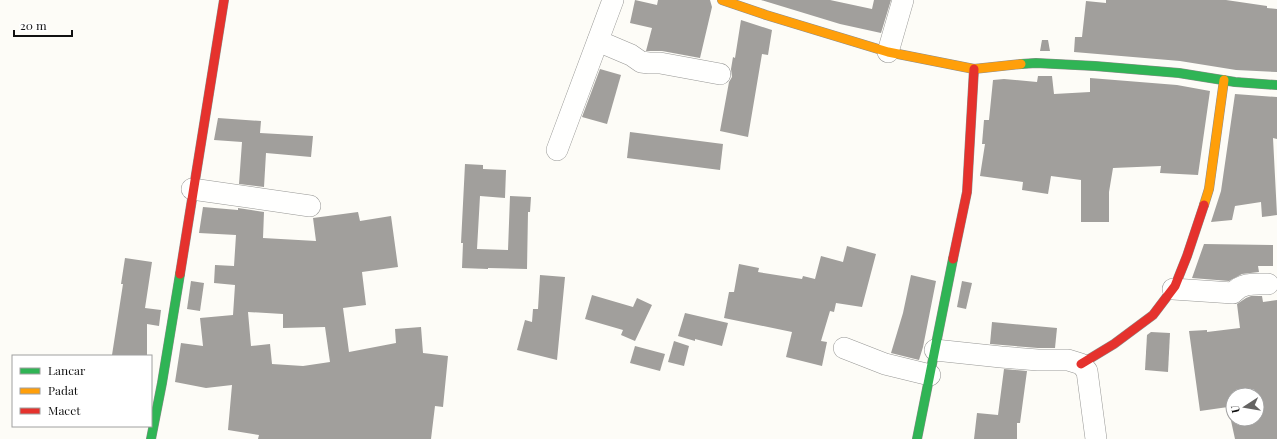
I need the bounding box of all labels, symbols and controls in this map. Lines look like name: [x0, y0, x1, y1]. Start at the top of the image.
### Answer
scale bar: [14, 12, 72, 38]
text: 20 m: [20, 17, 47, 33]
legend: [12, 355, 152, 427]
text: Lancar: [48, 362, 86, 378]
text: Padat: [48, 382, 79, 398]
north arrow: [1225, 387, 1265, 427]
text: Macet: [48, 402, 81, 418]
text: U: [1227, 404, 1243, 414]

